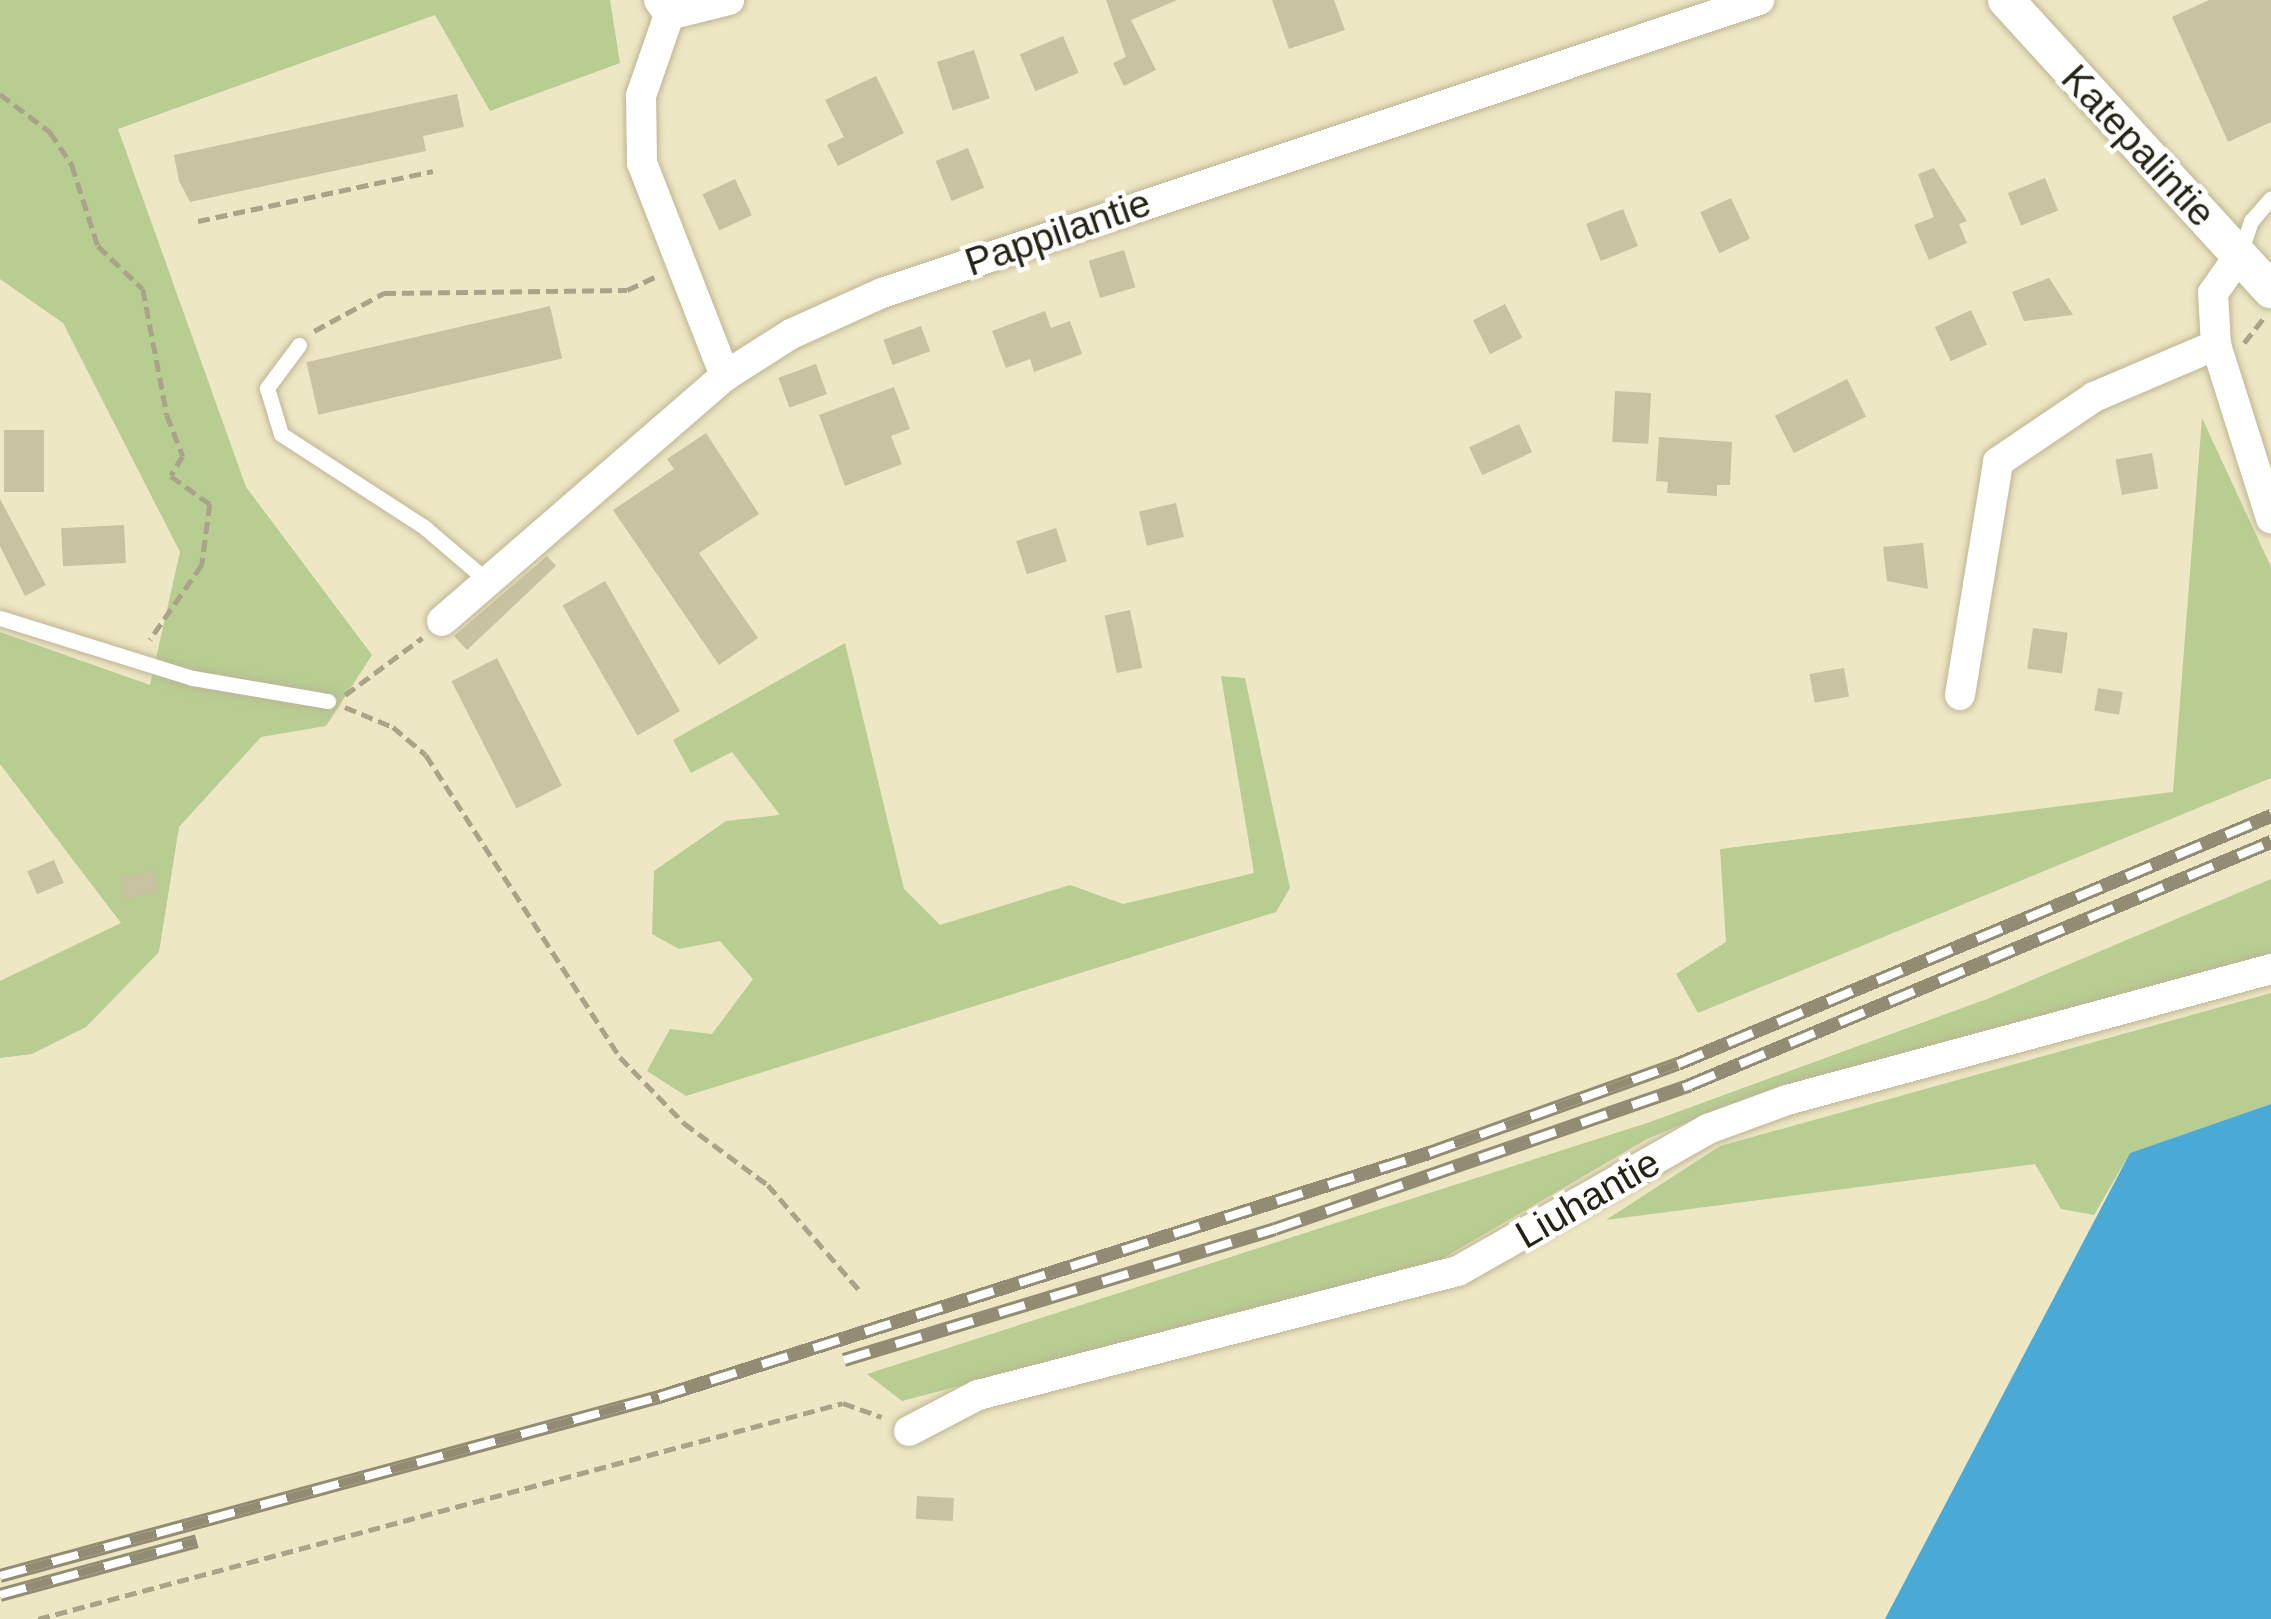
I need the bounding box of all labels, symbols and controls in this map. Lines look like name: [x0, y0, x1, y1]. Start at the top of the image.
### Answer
street label: Katepalintie: [2051, 56, 2225, 236]
street label: Pappilantie: [959, 179, 1157, 287]
street label: Liuhantie: [1508, 1139, 1668, 1259]

